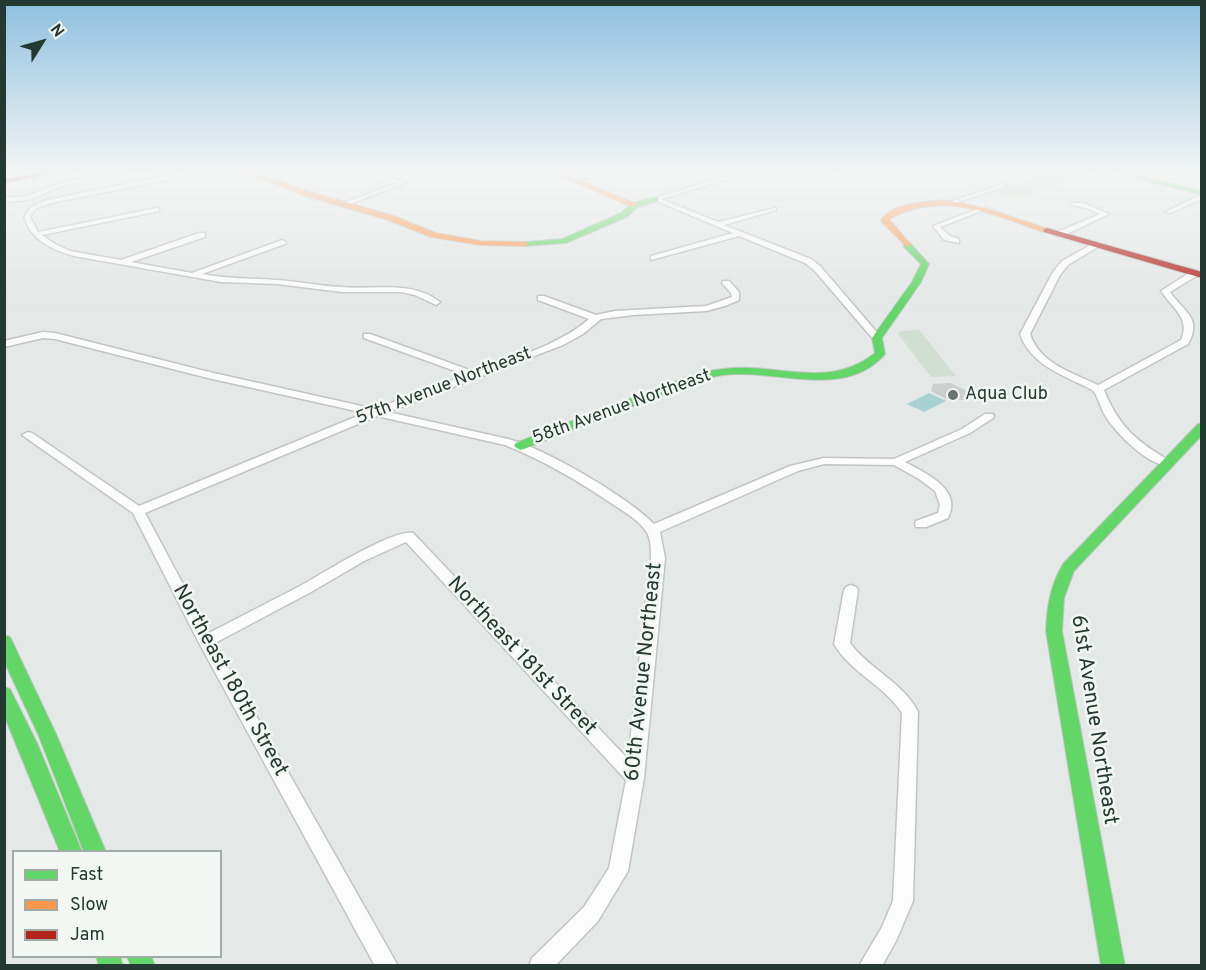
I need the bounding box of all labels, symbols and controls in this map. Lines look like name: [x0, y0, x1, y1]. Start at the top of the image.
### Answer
north arrow: [12, 12, 72, 72]
text: N: [45, 21, 68, 42]
street label: 57th Avenue Northeast: [353, 344, 535, 430]
street label: 58th Avenue Northeast: [530, 366, 714, 450]
place label: Aqua Club: [965, 384, 1048, 406]
marker: Aqua Club: [946, 388, 960, 402]
street label: 60th Avenue Northeast: [621, 561, 669, 783]
street label: Northeast 181st Street: [441, 572, 601, 742]
street label: Northeast 180th Street: [166, 581, 292, 781]
street label: 61st Avenue Northeast: [1064, 613, 1122, 827]
legend: [12, 850, 222, 958]
text: Fast: [70, 864, 103, 887]
text: Slow: [70, 894, 108, 917]
text: Jam: [70, 924, 105, 947]

